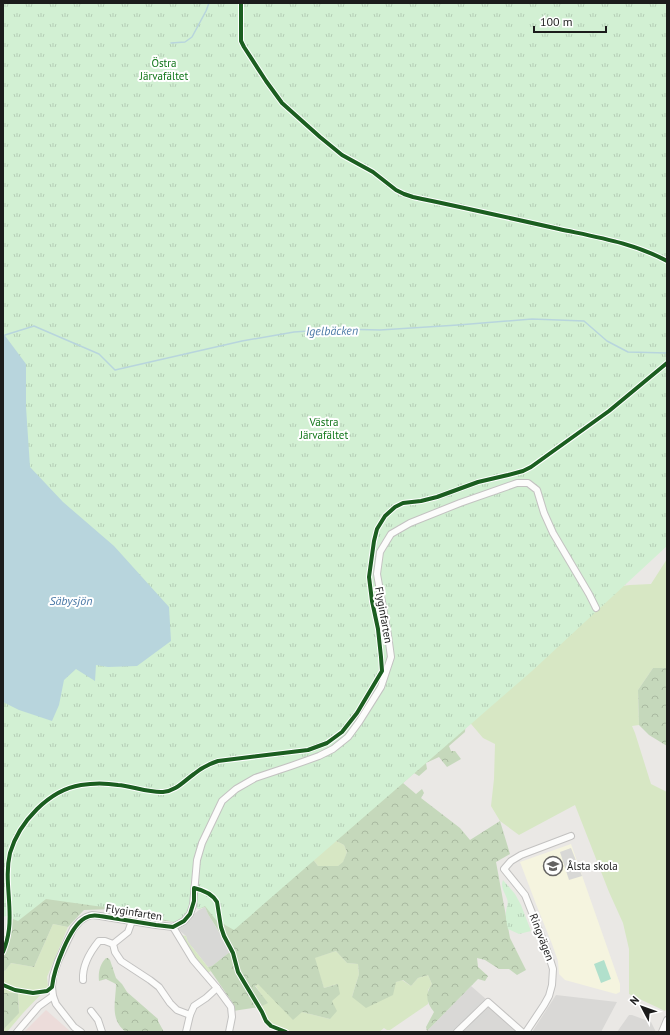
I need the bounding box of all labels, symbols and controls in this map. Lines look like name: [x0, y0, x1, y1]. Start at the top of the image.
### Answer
scale bar: [534, 8, 606, 34]
text: 100 m: [540, 14, 573, 29]
park label: Östra Järvafältet: [139, 56, 188, 83]
water label: Igelbäcken: [306, 323, 358, 338]
park label: Västra Järvafältet: [299, 415, 348, 442]
street label: Flyginfarten: [372, 586, 396, 644]
water label: Säbysjön: [49, 593, 93, 608]
school or university icon: Ålsta skola: [542, 855, 564, 877]
place label: Ålsta skola: [567, 859, 618, 873]
street label: Flyginfarten: [105, 901, 163, 923]
street label: Ringvägen: [527, 911, 557, 963]
north arrow: [622, 987, 662, 1027]
text: N: [627, 993, 642, 1008]

